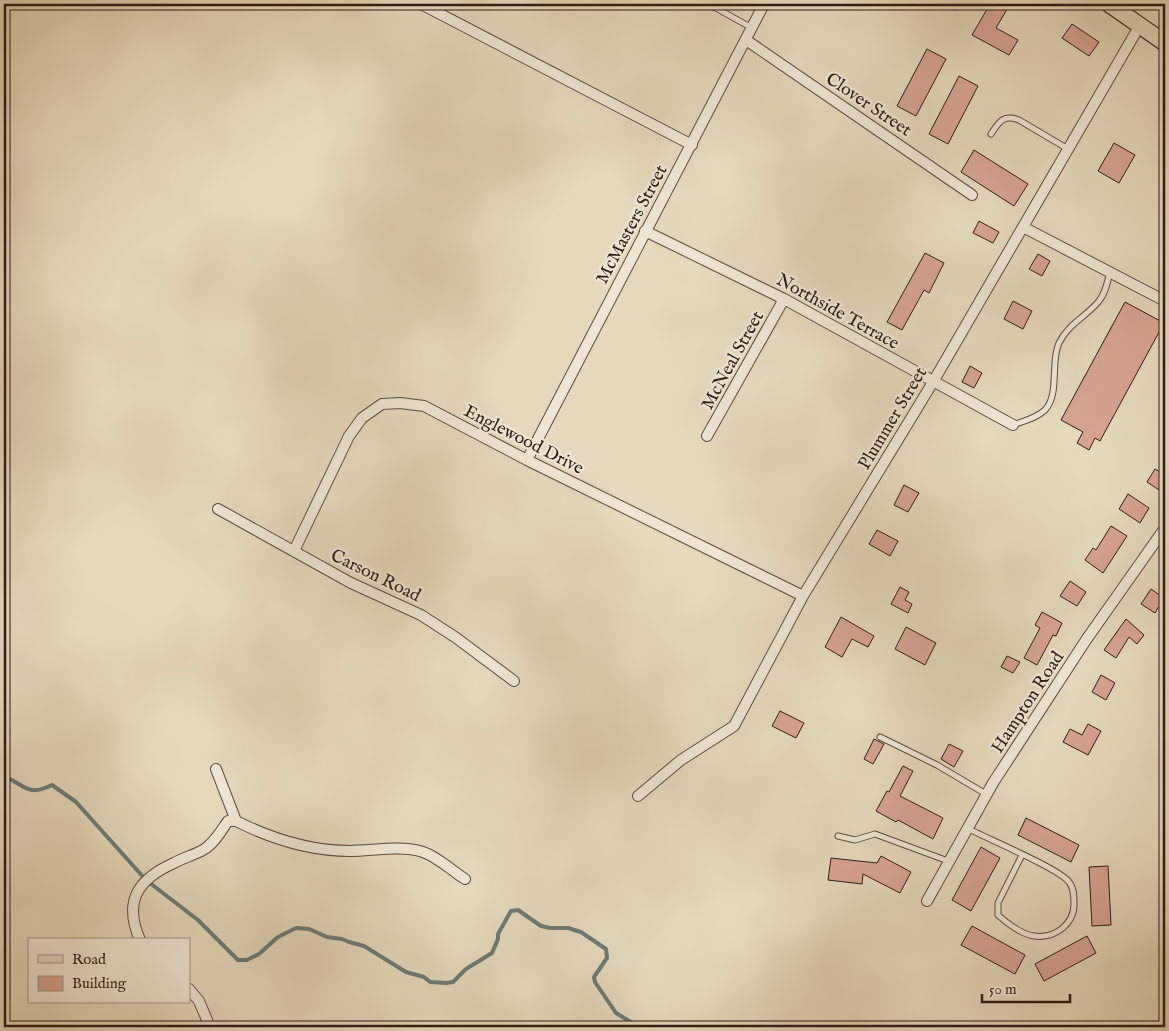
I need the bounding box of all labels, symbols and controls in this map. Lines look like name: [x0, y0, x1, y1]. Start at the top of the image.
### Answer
street label: Clover Street: [821, 68, 915, 142]
street label: McMasters Street: [591, 161, 673, 288]
street label: Northside Terrace: [772, 269, 903, 356]
street label: McNeal Street: [697, 307, 770, 414]
street label: Plummer Street: [854, 363, 933, 474]
street label: Englewood Drive: [460, 400, 587, 480]
street label: Carson Road: [327, 545, 425, 608]
street label: Hampton Road: [987, 647, 1070, 758]
legend: [28, 938, 190, 1004]
text: Road: [72, 950, 107, 969]
scale bar: [982, 971, 1069, 1003]
text: Building: [72, 974, 127, 993]
text: 50 m: [989, 980, 1017, 999]

